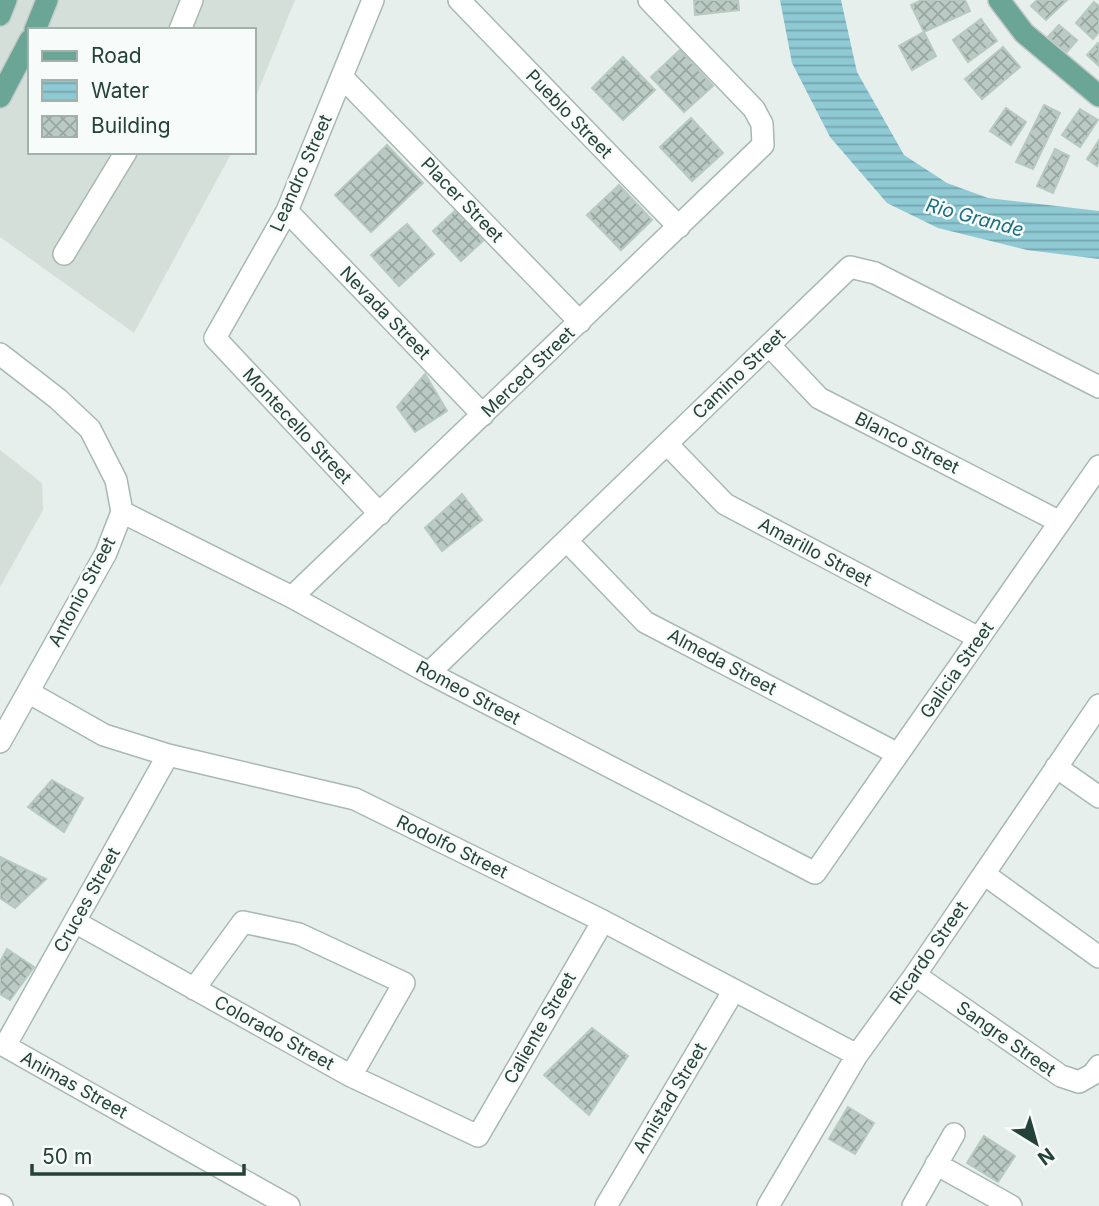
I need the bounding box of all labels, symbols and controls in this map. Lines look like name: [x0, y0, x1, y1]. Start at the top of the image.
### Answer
legend: [28, 28, 256, 154]
text: Road: [91, 43, 142, 68]
street label: Pueblo Street: [522, 65, 617, 162]
text: Water: [91, 78, 149, 103]
street label: Leandro Street: [265, 111, 336, 235]
text: Building: [91, 113, 171, 138]
street label: Placer Street: [417, 153, 508, 246]
water label: Rio Grande: [924, 193, 1026, 242]
street label: Nevada Street: [336, 262, 435, 363]
street label: Merced Street: [477, 322, 579, 421]
street label: Camino Street: [688, 324, 789, 423]
street label: Montecello Street: [239, 364, 356, 488]
street label: Blanco Street: [852, 407, 963, 478]
street label: Amarillo Street: [755, 513, 875, 590]
street label: Antonio Street: [44, 533, 119, 650]
street label: Galicia Street: [916, 617, 998, 722]
street label: Almeda Street: [664, 624, 780, 699]
street label: Romeo Street: [413, 656, 524, 729]
street label: Rodolfo Street: [393, 811, 511, 883]
street label: Cruces Street: [49, 844, 124, 956]
street label: Ricardo Street: [885, 897, 972, 1008]
street label: Caliente Street: [499, 968, 580, 1087]
street label: Colorado Street: [211, 991, 338, 1074]
street label: Sangre Street: [953, 997, 1060, 1081]
street label: Amistad Street: [628, 1039, 711, 1157]
street label: Animas Street: [17, 1047, 131, 1123]
north arrow: [1001, 1108, 1071, 1178]
scale bar: [32, 1132, 243, 1176]
text: N: [1033, 1143, 1059, 1170]
text: 50 m: [42, 1144, 92, 1169]

